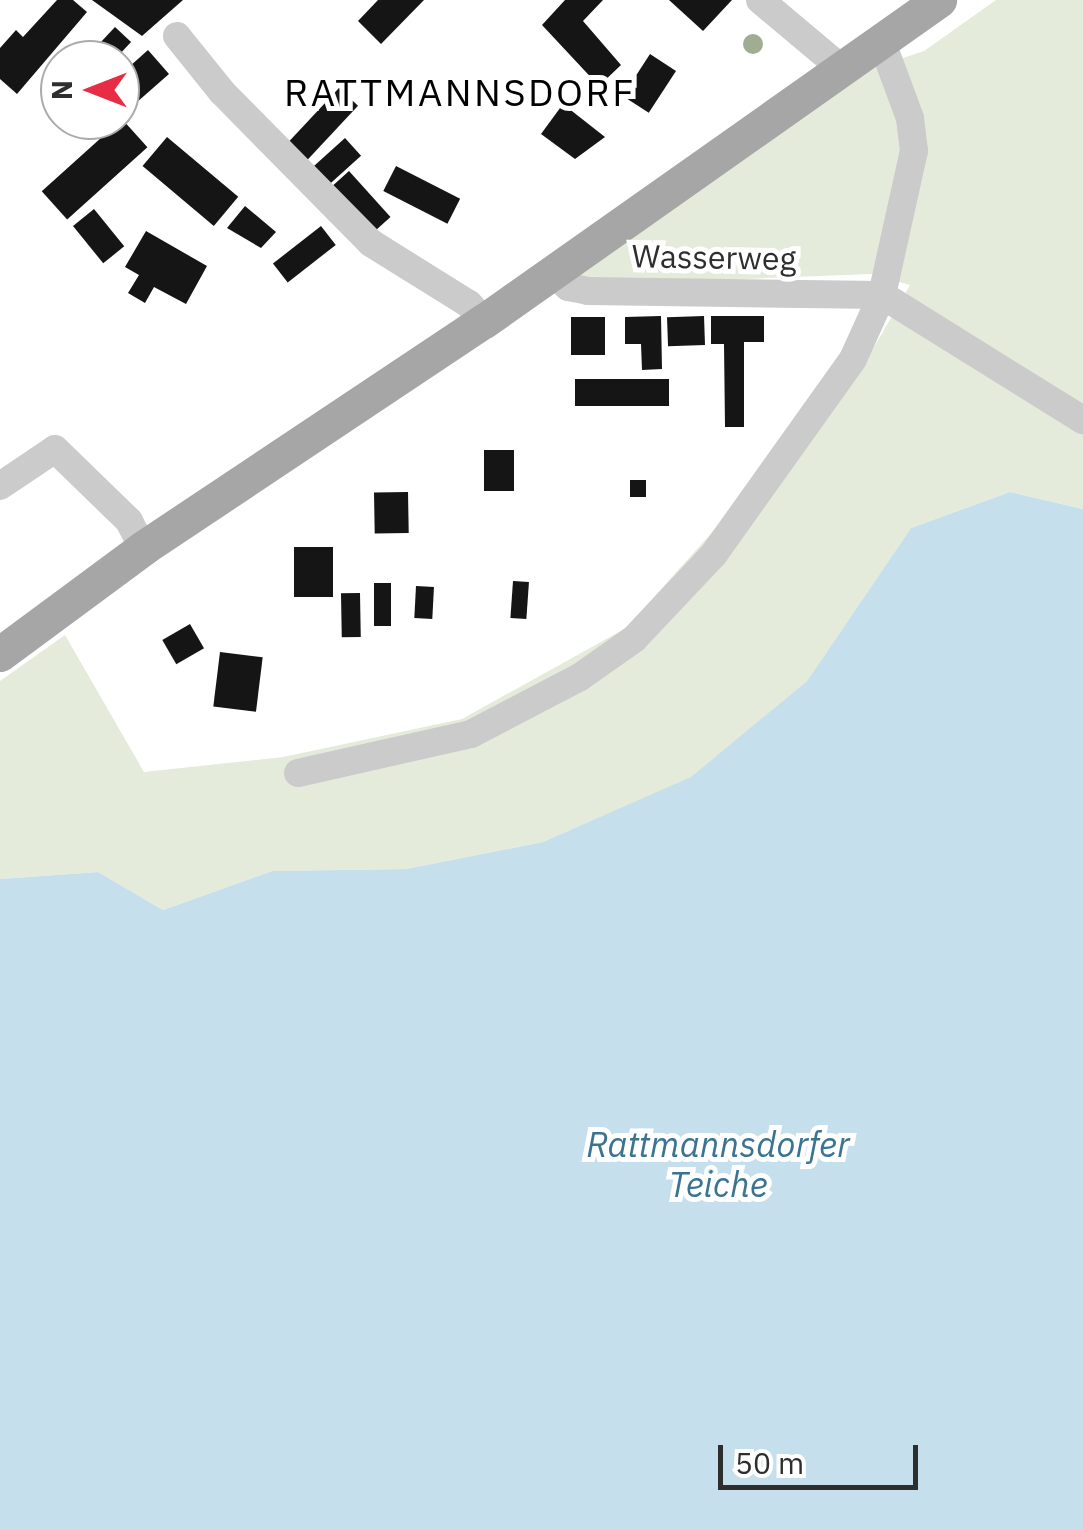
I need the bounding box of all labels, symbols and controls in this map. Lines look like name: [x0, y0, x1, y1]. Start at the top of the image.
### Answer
north arrow: [40, 40, 140, 140]
district label: RATTMANNSDORF: [284, 69, 636, 115]
text: N: [43, 80, 80, 100]
street label: Wasserweg: [631, 236, 797, 278]
water label: Rattmannsdorfer Teiche: [586, 1123, 850, 1205]
scale bar: [723, 1425, 923, 1487]
text: 50 m: [735, 1443, 804, 1482]

